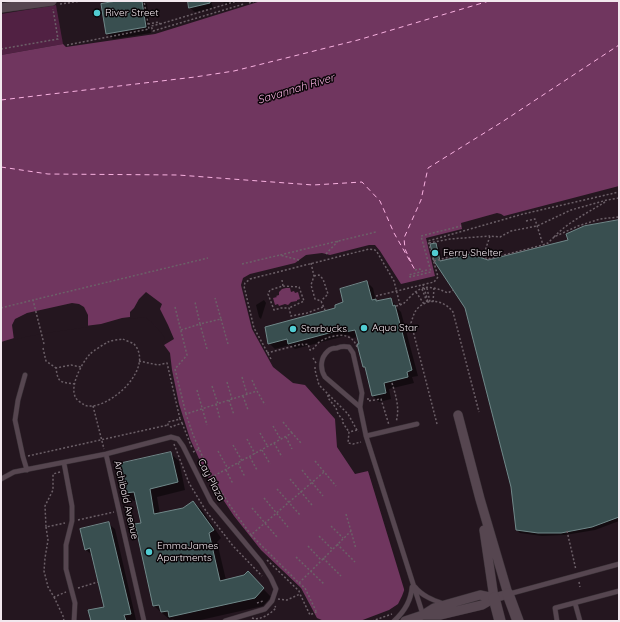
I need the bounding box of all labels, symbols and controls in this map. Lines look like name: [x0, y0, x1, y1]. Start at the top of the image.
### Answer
place label: River Street: [105, 7, 159, 19]
marker: River Street: [92, 8, 102, 18]
water label: Savannah River: [256, 71, 336, 107]
place label: Ferry Shelter: [443, 247, 502, 259]
marker: Ferry Shelter: [430, 248, 440, 258]
place label: Aqua Star: [372, 322, 418, 334]
place label: Starbucks: [301, 323, 347, 335]
marker: Aqua Star: [359, 323, 369, 333]
marker: Starbucks: [288, 324, 298, 334]
street label: Cay Plaza: [195, 457, 227, 503]
street label: Archibald Avenue: [111, 459, 141, 541]
place label: EmmaJames Apartments: [157, 540, 218, 564]
marker: EmmaJames Apartments: [144, 547, 154, 557]

